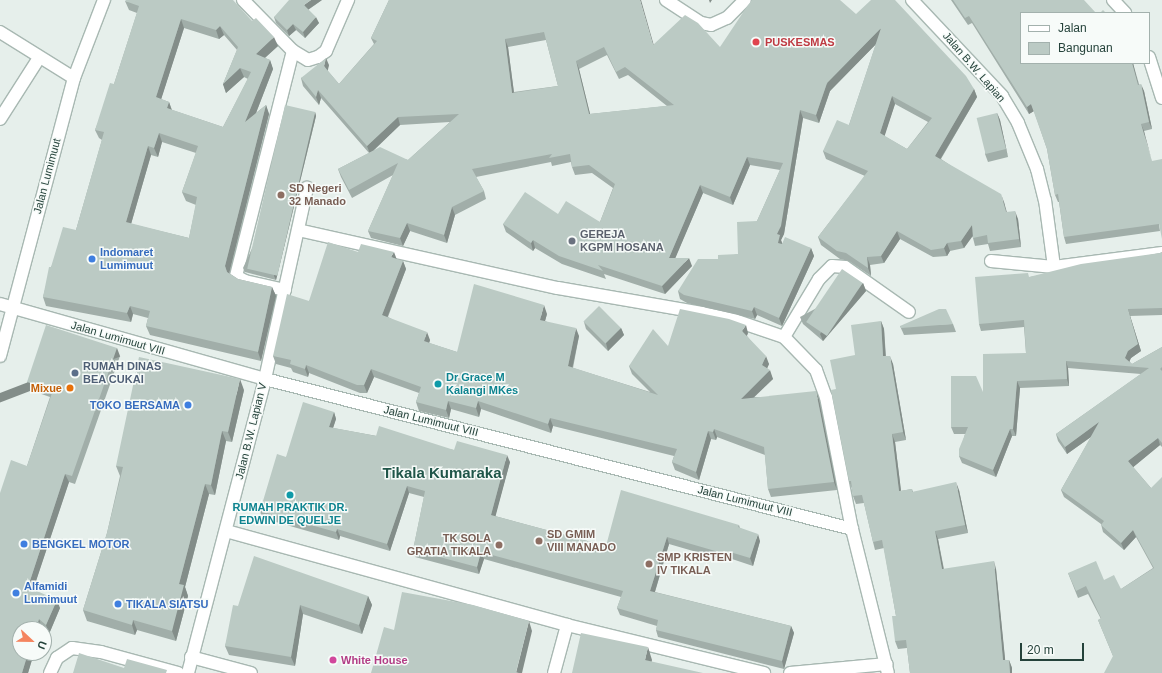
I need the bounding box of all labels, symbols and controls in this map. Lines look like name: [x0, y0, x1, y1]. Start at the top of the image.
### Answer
legend: [1020, 12, 1150, 64]
text: Jalan: [1058, 21, 1087, 35]
street label: Jalan B.W. Lapian: [940, 29, 1008, 105]
place label: PUSKESMAS: [765, 35, 835, 49]
marker: PUSKESMAS: [750, 36, 762, 48]
text: Bangunan: [1058, 41, 1113, 55]
street label: Jalan Lumimuut: [31, 137, 63, 215]
place label: SD Negeri 32 Manado: [289, 182, 346, 208]
marker: SD Negeri 32 Manado: [276, 190, 286, 200]
place label: GEREJA KGPM HOSANA: [580, 228, 664, 254]
marker: GEREJA KGPM HOSANA: [567, 236, 577, 246]
place label: Indomaret Lumimuut: [100, 246, 153, 272]
marker: Indomaret Lumimuut: [87, 254, 97, 264]
street label: Jalan Lumimuut VIII: [69, 318, 167, 358]
place label: RUMAH DINAS BEA CUKAI: [83, 360, 161, 386]
marker: RUMAH DINAS BEA CUKAI: [70, 368, 80, 378]
place label: Dr Grace M Kalangi MKes: [446, 371, 518, 397]
marker: Dr Grace M Kalangi MKes: [433, 379, 443, 389]
place label: Mixue: [31, 381, 62, 395]
street label: Jalan B.W. Lapian V: [233, 381, 269, 481]
marker: Mixue: [65, 383, 75, 393]
place label: TOKO BERSAMA: [90, 398, 180, 412]
marker: TOKO BERSAMA: [183, 400, 193, 410]
street label: Jalan Lumimuut VIII: [382, 403, 480, 439]
district label: Tikala Kumaraka: [383, 464, 501, 482]
street label: Jalan Lumimuut VIII: [696, 483, 794, 519]
marker: RUMAH PRAKTIK DR. EDWIN DE QUELJE: [285, 490, 295, 500]
place label: RUMAH PRAKTIK DR. EDWIN DE QUELJE: [233, 501, 347, 527]
place label: SD GMIM VIII MANADO: [547, 528, 616, 554]
place label: TK SOLA GRATIA TIKALA: [406, 532, 491, 558]
marker: SD GMIM VIII MANADO: [534, 536, 544, 546]
place label: BENGKEL MOTOR: [32, 537, 130, 551]
marker: BENGKEL MOTOR: [19, 539, 29, 549]
marker: TK SOLA GRATIA TIKALA: [494, 540, 504, 550]
place label: SMP KRISTEN IV TIKALA: [657, 551, 732, 577]
marker: SMP KRISTEN IV TIKALA: [644, 559, 654, 569]
place label: Alfamidi Lumimuut: [24, 580, 77, 606]
marker: Alfamidi Lumimuut: [11, 588, 21, 598]
place label: TIKALA SIATSU: [126, 597, 209, 611]
marker: TIKALA SIATSU: [113, 599, 123, 609]
north arrow: [12, 621, 52, 661]
scale bar: [1022, 635, 1086, 661]
text: U: [35, 639, 49, 651]
text: 20 m: [1027, 643, 1054, 657]
place label: White House: [341, 653, 408, 667]
marker: White House: [328, 655, 338, 665]

